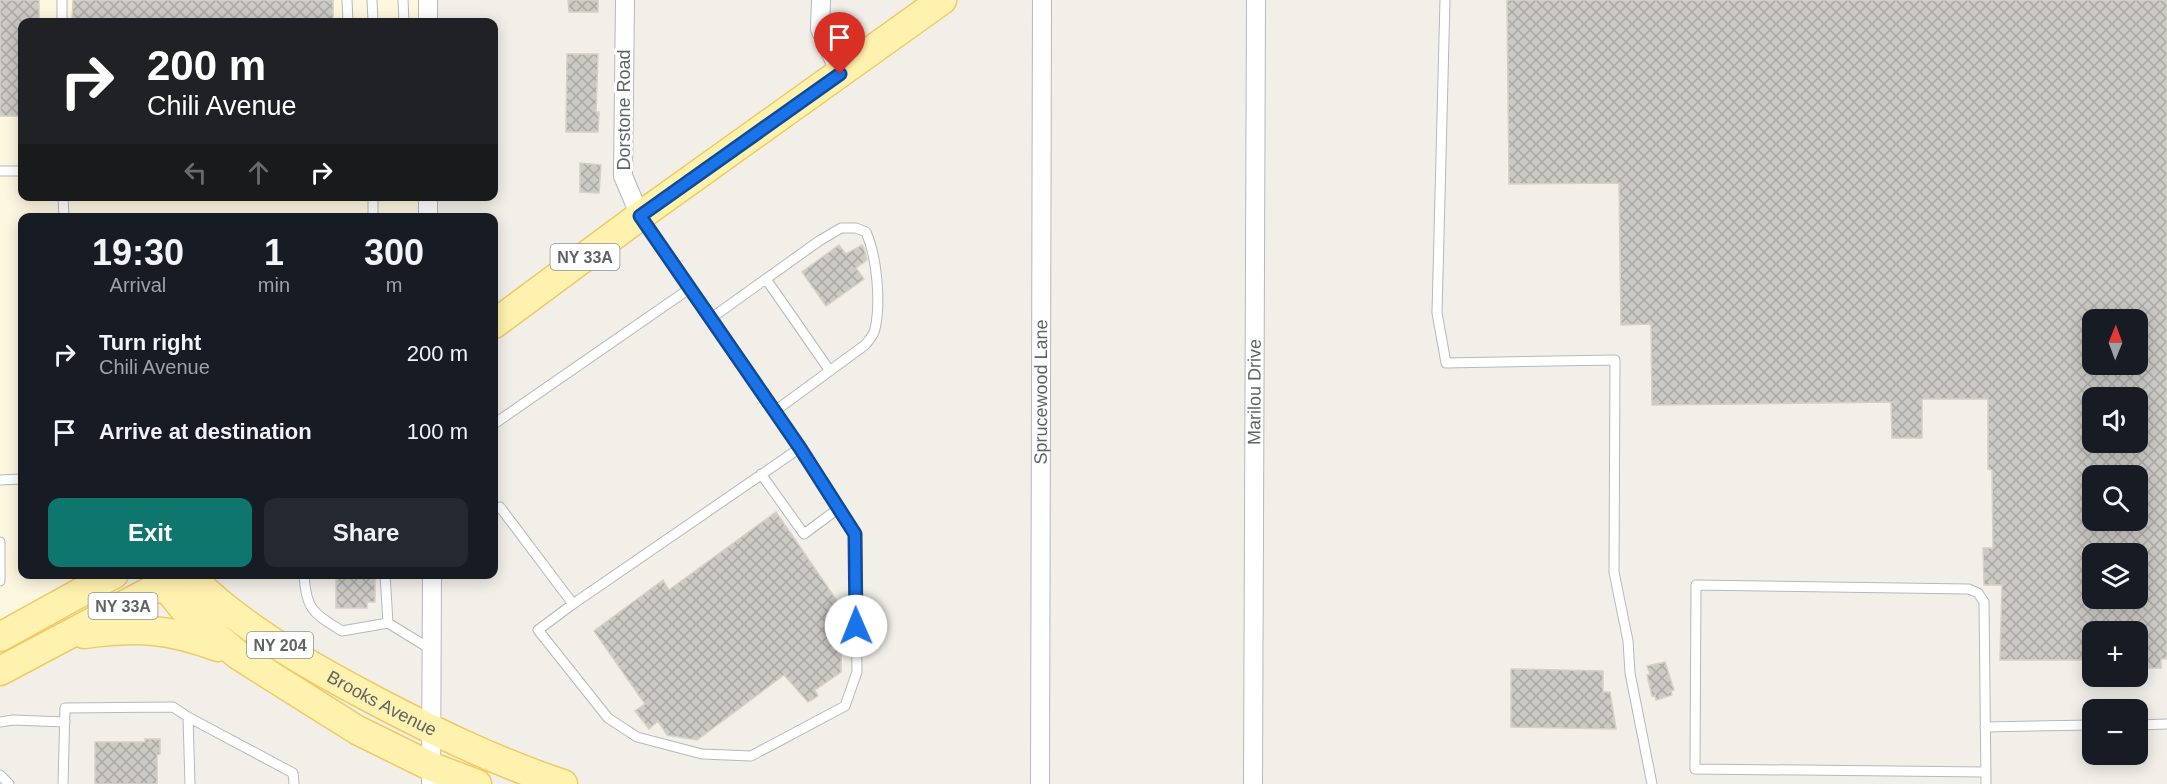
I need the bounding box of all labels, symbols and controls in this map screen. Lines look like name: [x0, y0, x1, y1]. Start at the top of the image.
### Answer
pin: [814, 12, 865, 74]
icon: arrive: [823, 21, 856, 54]
icon: right: [48, 42, 126, 120]
text: 200 m: [147, 42, 266, 89]
street label: Dorstone Road: [614, 49, 634, 171]
text: Chili Avenue: [147, 91, 297, 121]
icon: left: [179, 156, 212, 189]
icon: ahead: [242, 156, 275, 189]
icon: right: [305, 156, 338, 189]
text: 19:30: [92, 232, 184, 273]
text: 1: [264, 232, 284, 273]
text: 300: [364, 232, 424, 273]
road number: NY 33A: [550, 244, 620, 270]
text: Arrival: [110, 274, 166, 296]
text: min: [258, 274, 290, 296]
text: m: [386, 274, 402, 296]
north arrow: [2082, 309, 2148, 375]
map controls: [2082, 309, 2148, 765]
street label: Sprucewood Lane: [1031, 319, 1051, 465]
text: Turn right: [99, 330, 201, 355]
icon: right: [48, 338, 81, 371]
street label: Marilou Drive: [1244, 339, 1265, 445]
text: 200 m: [407, 341, 468, 366]
text: Chili Avenue: [99, 356, 210, 378]
button: sound: [2082, 387, 2148, 453]
icon: arrive: [48, 416, 81, 449]
text: Arrive at destination: [99, 419, 312, 444]
text: 100 m: [407, 419, 468, 444]
button: search: [2082, 465, 2148, 531]
button: Exit: [48, 498, 252, 567]
button: Share: [264, 498, 468, 567]
button: layers: [2082, 543, 2148, 609]
road number: NY 33A: [88, 593, 158, 619]
position arrow: [824, 594, 888, 658]
button: +: [2082, 621, 2148, 687]
road number: NY 204: [247, 632, 313, 658]
street label: Brooks Avenue: [324, 667, 440, 740]
button: −: [2082, 699, 2148, 765]

